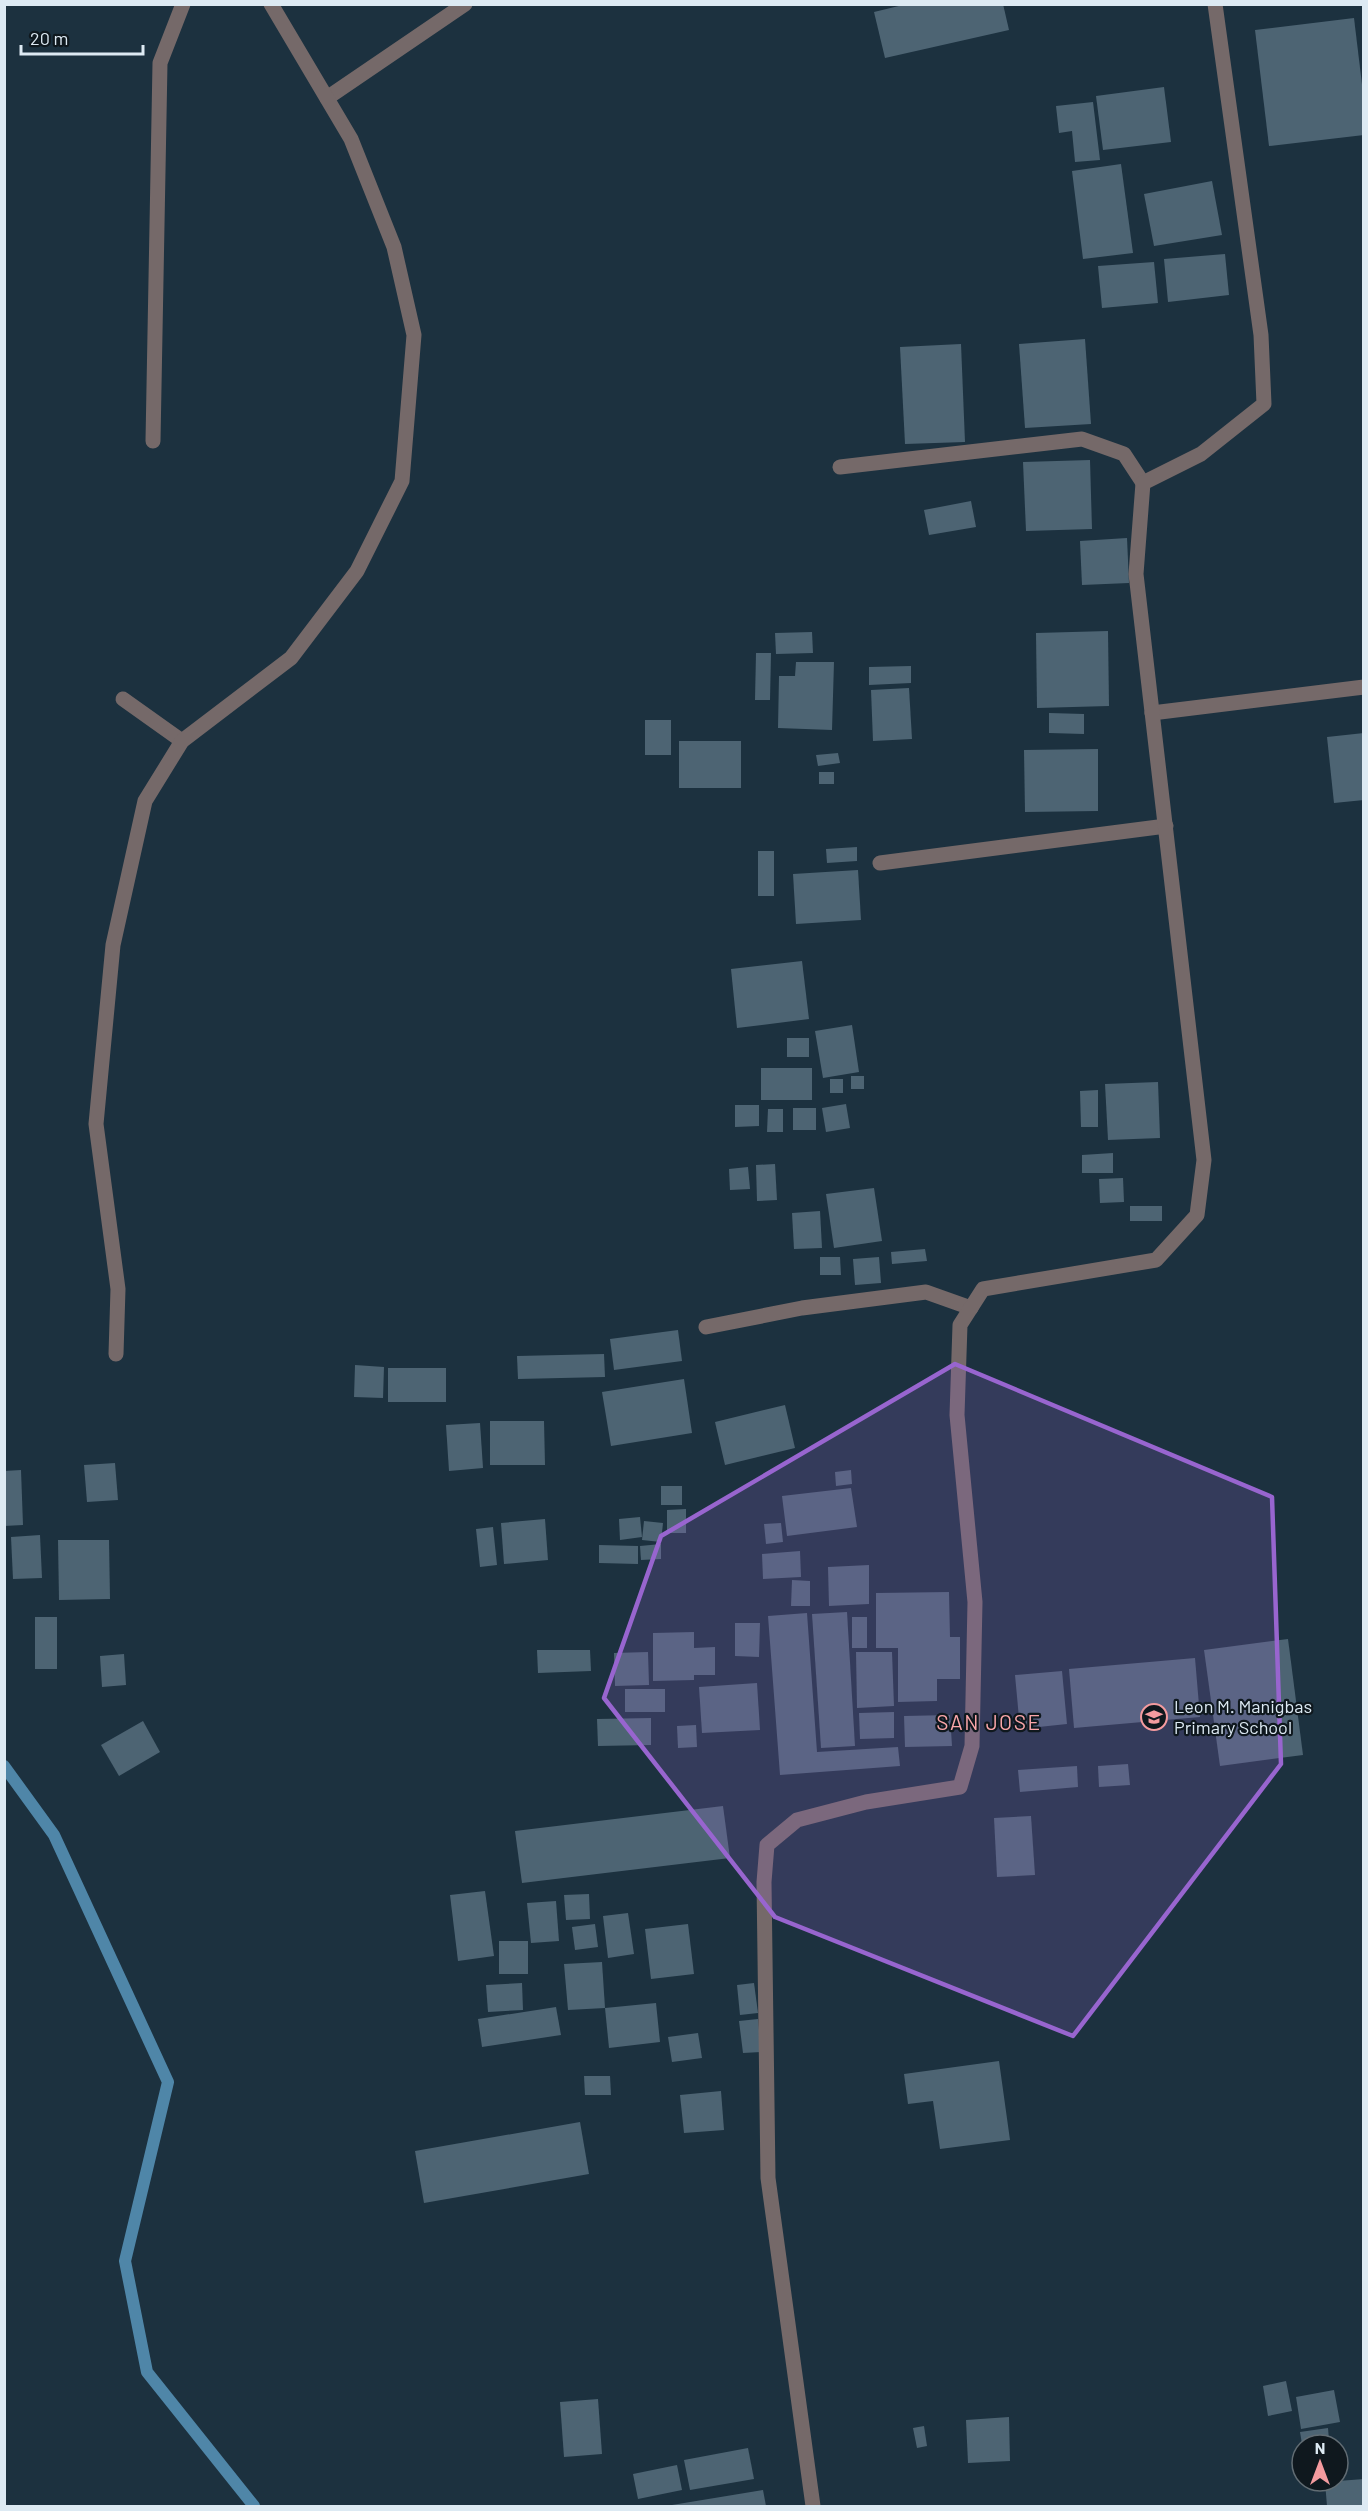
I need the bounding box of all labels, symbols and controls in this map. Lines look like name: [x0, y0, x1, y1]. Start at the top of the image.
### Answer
scale bar: [21, 18, 142, 56]
text: 20 m: [30, 27, 68, 49]
place label: Leon M. Manigbas Primary School: [1174, 1695, 1312, 1738]
school or university icon: Leon M. Manigbas Primary School: [1139, 1702, 1169, 1732]
district label: SAN JOSE: [936, 1709, 1042, 1734]
north arrow: [1290, 2433, 1350, 2493]
text: N: [1315, 2438, 1325, 2457]

